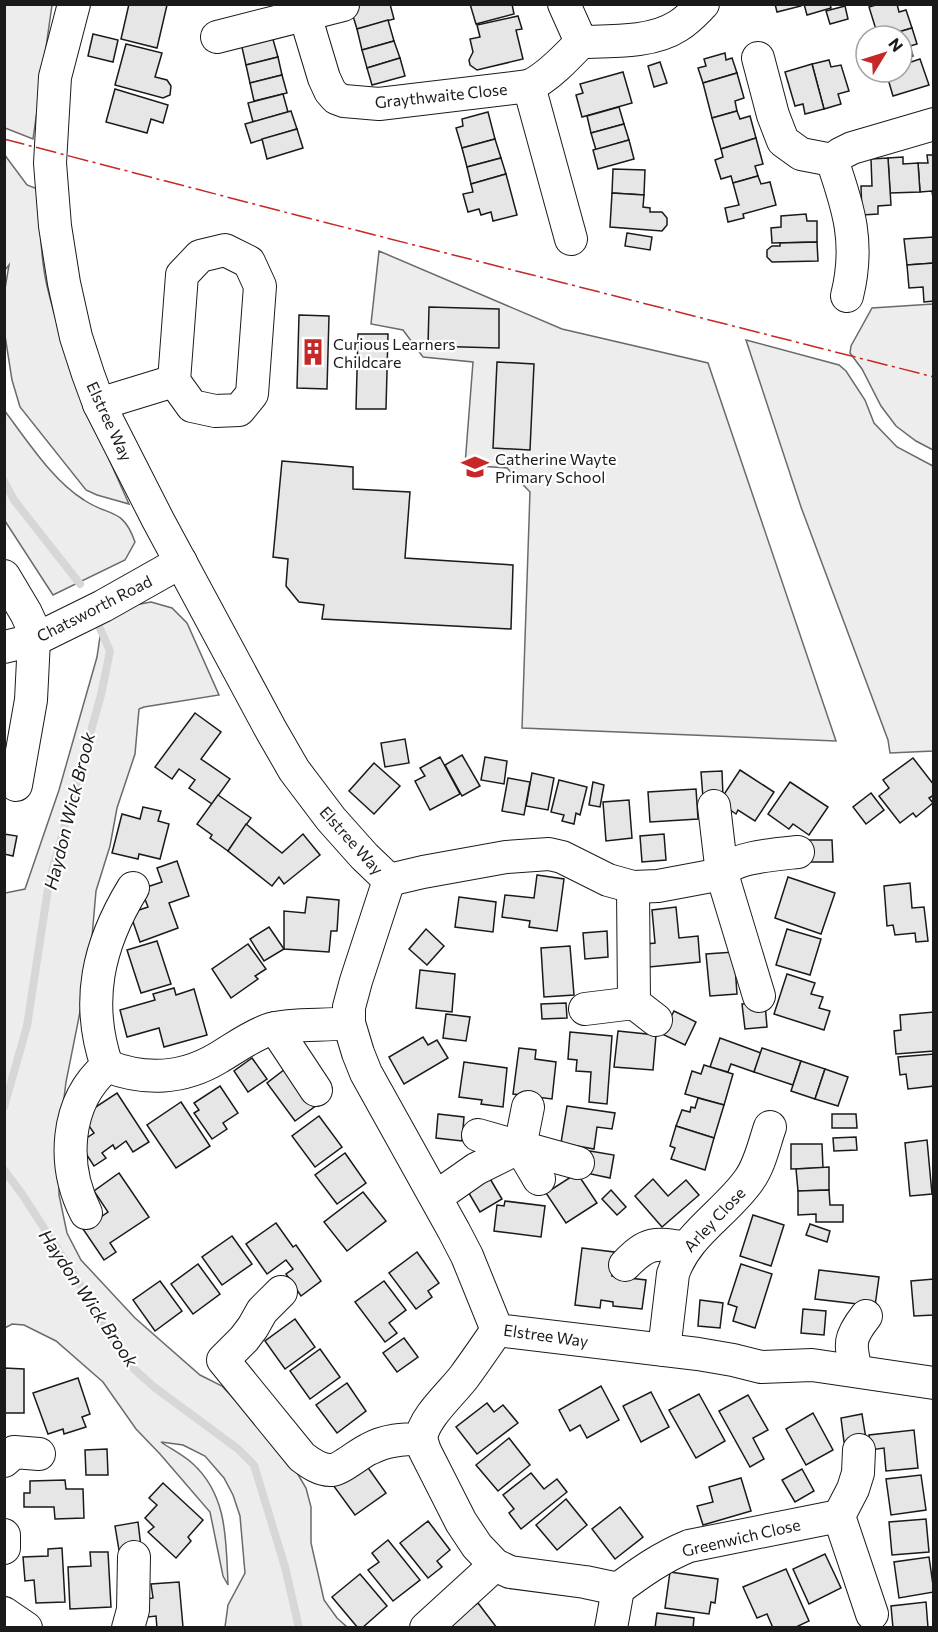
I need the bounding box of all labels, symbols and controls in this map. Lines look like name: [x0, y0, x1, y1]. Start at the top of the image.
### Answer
north arrow: [854, 24, 914, 84]
text: N: [885, 34, 907, 55]
street label: Graythwaite Close: [374, 79, 508, 111]
place label: Curious Learners Childcare: [333, 334, 456, 371]
building icon: Curious Learners Childcare: [298, 337, 328, 367]
street label: Elstree Way: [83, 378, 137, 464]
place label: Catherine Wayte Primary School: [495, 449, 617, 486]
school or university icon: Catherine Wayte Primary School: [460, 452, 490, 482]
street label: Chatsworth Road: [33, 571, 155, 645]
water label: Haydon Wick Brook: [39, 729, 99, 892]
street label: Elstree Way: [316, 802, 388, 878]
street label: Arley Close: [679, 1183, 749, 1255]
water label: Haydon Wick Brook: [35, 1225, 144, 1372]
street label: Elstree Way: [502, 1320, 590, 1350]
street label: Greenwich Close: [680, 1514, 802, 1560]

